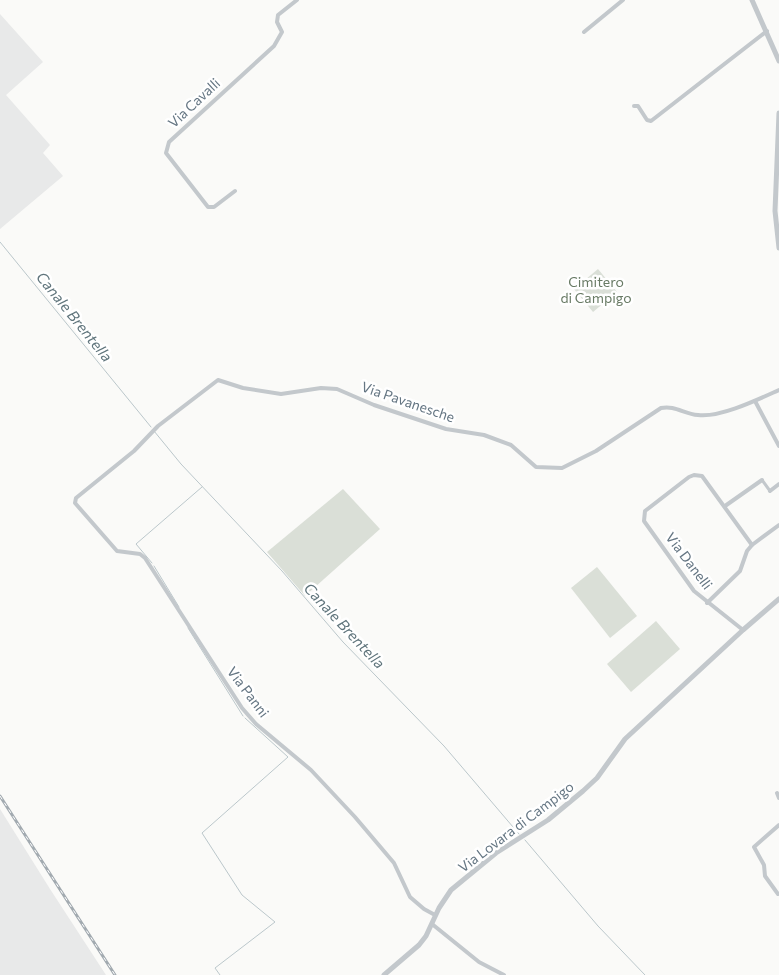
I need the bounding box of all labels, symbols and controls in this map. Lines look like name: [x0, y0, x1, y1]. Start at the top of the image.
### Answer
street label: Via Cavalli: [164, 74, 223, 131]
water label: Canale Brentella: [33, 268, 117, 365]
park label: Cimitero di Campigo: [560, 273, 632, 306]
street label: Via Pavanesche: [359, 378, 457, 425]
street label: Via Danelli: [662, 529, 716, 593]
water label: Canale Brentella: [300, 579, 389, 672]
street label: Via Panni: [224, 663, 273, 720]
street label: Via Lovara di Campigo: [455, 778, 577, 876]

